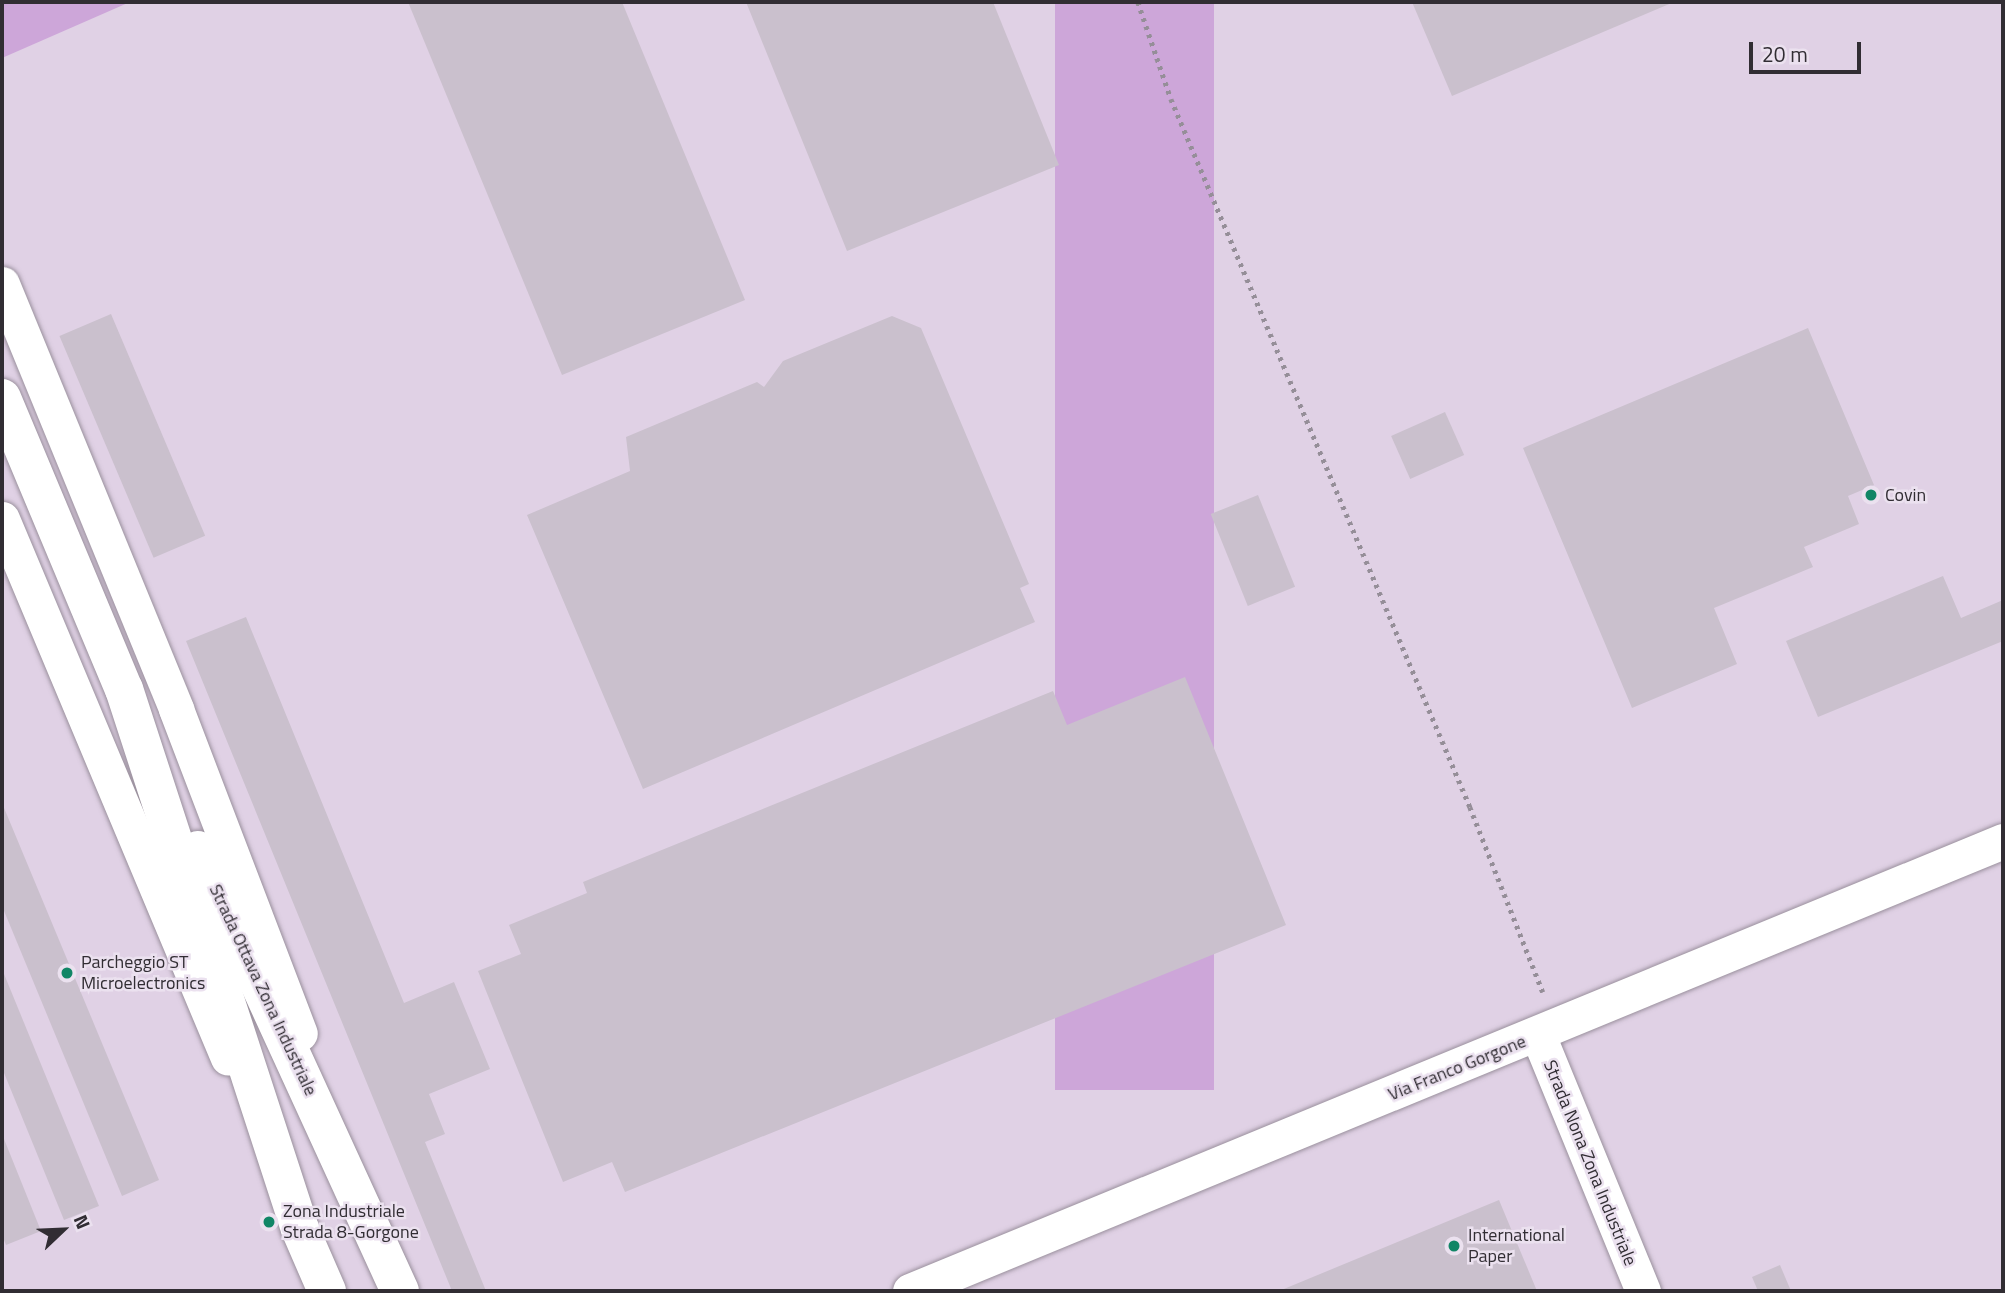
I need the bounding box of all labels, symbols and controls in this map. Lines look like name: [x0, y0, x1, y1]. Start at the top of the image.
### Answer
scale bar: [1753, 28, 1865, 72]
text: 20 m: [1762, 38, 1808, 70]
place label: Covin: [1885, 484, 1926, 506]
marker: Covin: [1863, 487, 1879, 503]
street label: Strada Ottava Zona Industriale: [205, 881, 321, 1099]
place label: Parcheggio ST Microelectronics: [81, 952, 205, 995]
marker: Parcheggio ST Microelectronics: [59, 965, 75, 981]
street label: Via Franco Gorgone: [1385, 1030, 1529, 1106]
street label: Strada Nona Zona Industriale: [1539, 1057, 1641, 1269]
north arrow: [28, 1195, 98, 1265]
place label: Zona Industriale Strada 8-Gorgone: [283, 1201, 419, 1244]
text: N: [67, 1210, 99, 1233]
marker: Zona Industriale Strada 8-Gorgone: [261, 1214, 277, 1230]
place label: International Paper: [1468, 1225, 1565, 1268]
marker: International Paper: [1446, 1238, 1462, 1254]

